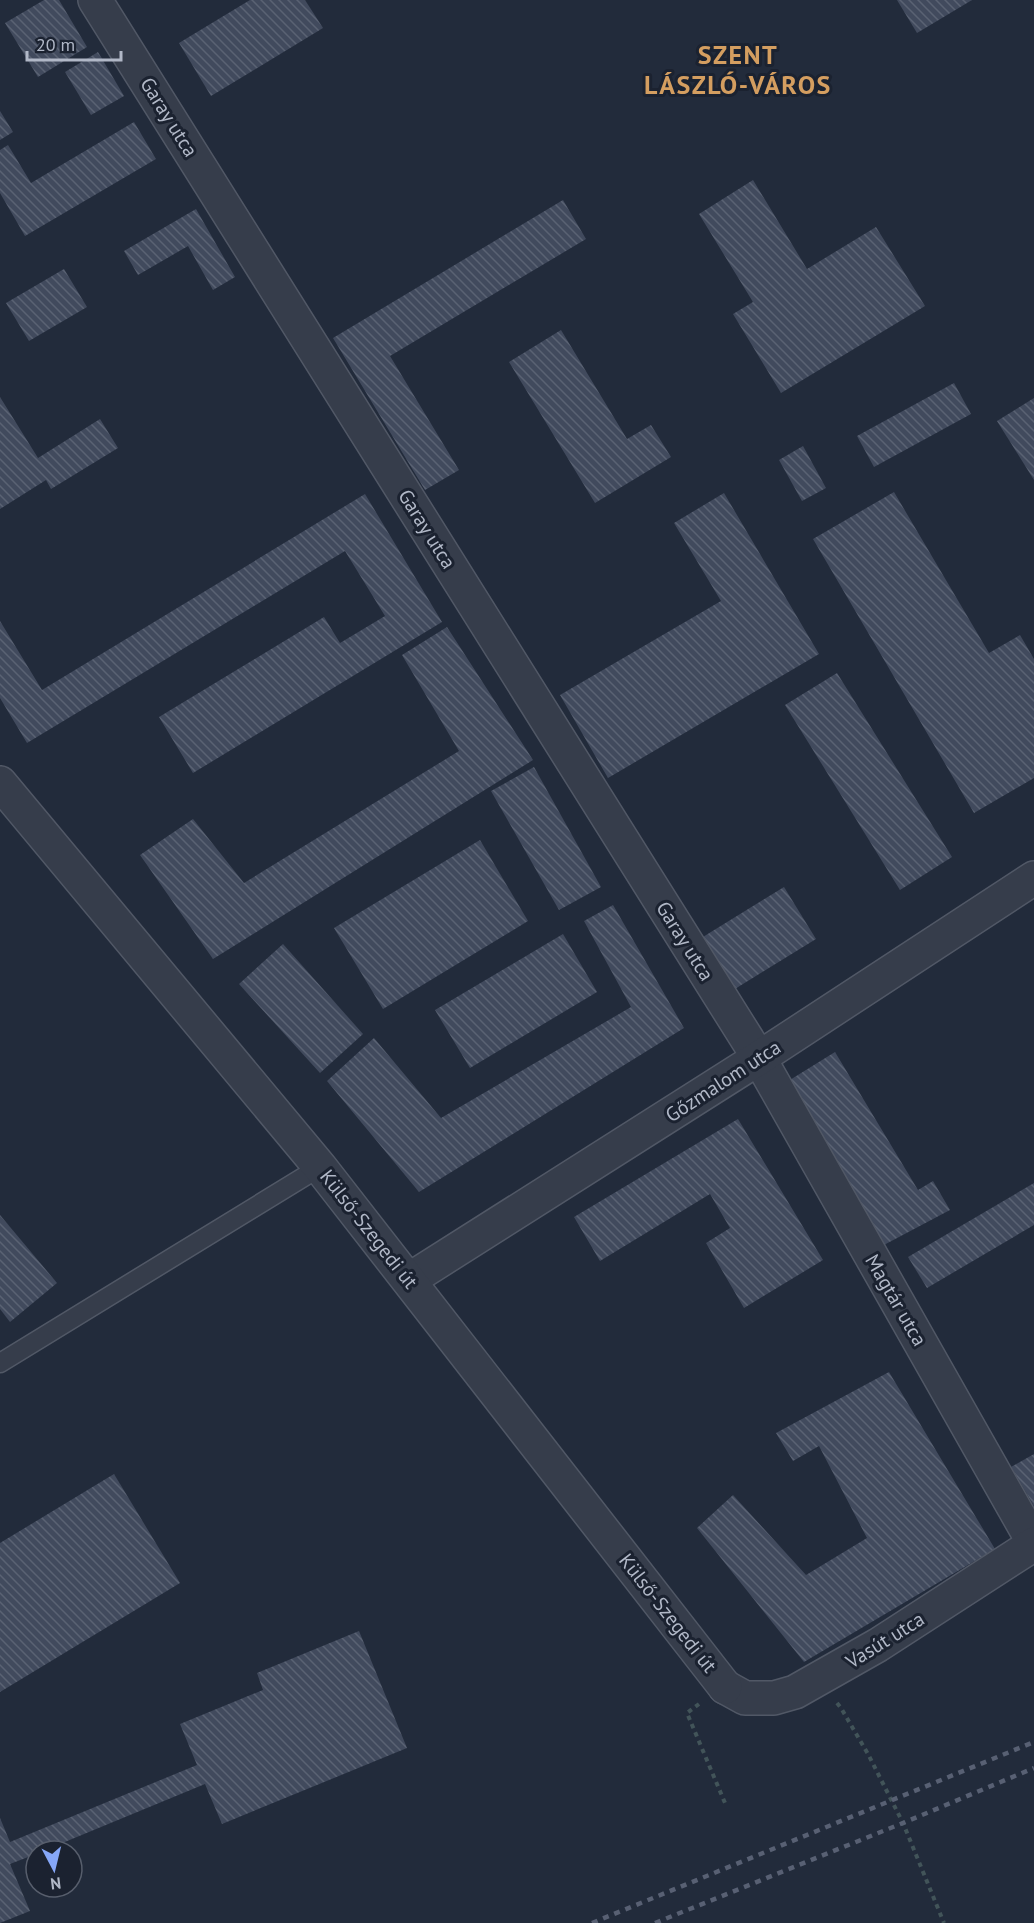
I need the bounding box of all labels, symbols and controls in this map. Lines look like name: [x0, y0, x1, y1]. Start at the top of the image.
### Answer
scale bar: [27, 24, 122, 62]
text: 20 m: [36, 33, 75, 56]
district label: SZENT LÁSZLÓ-VÁROS: [644, 38, 832, 101]
street label: Garay utca: [134, 72, 204, 162]
street label: Garay utca: [392, 484, 462, 574]
street label: Garay utca: [650, 896, 720, 986]
street label: Gőzmalom utca: [660, 1034, 786, 1128]
street label: Külső-Szegedi út: [314, 1164, 424, 1294]
street label: Magtár utca: [859, 1250, 933, 1350]
street label: Külső-Szegedi út: [613, 1548, 723, 1678]
street label: Vasút utca: [840, 1606, 929, 1675]
north arrow: [24, 1839, 84, 1899]
text: N: [49, 1873, 62, 1894]

